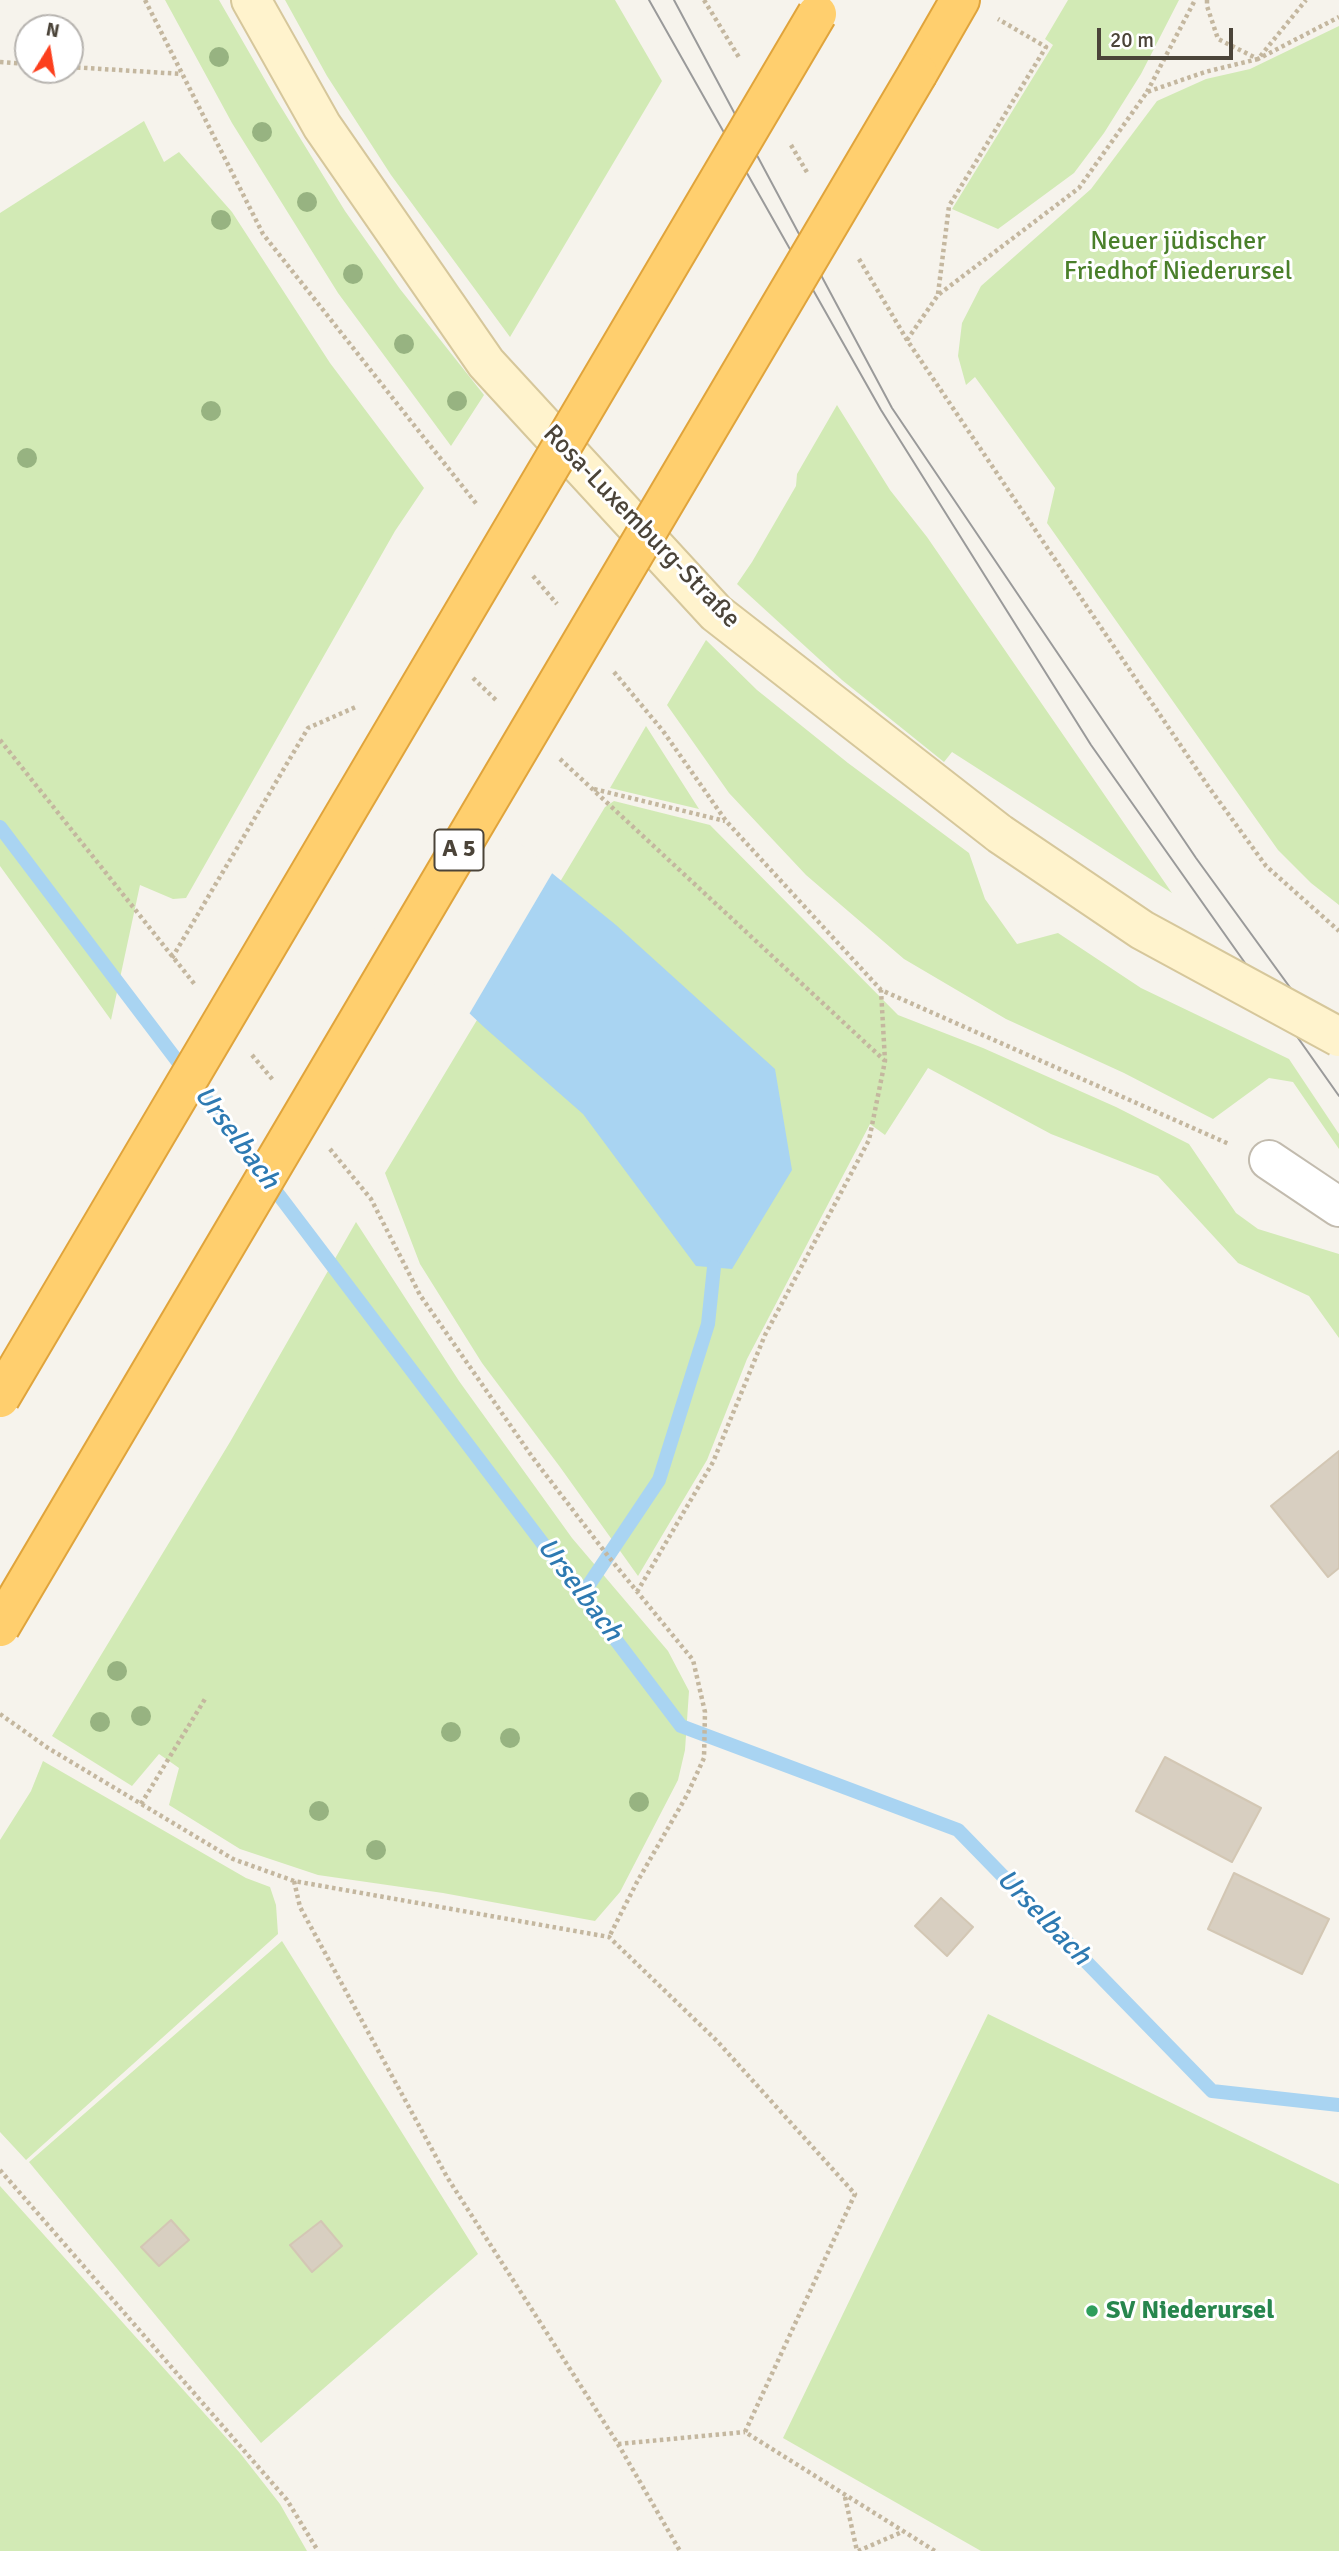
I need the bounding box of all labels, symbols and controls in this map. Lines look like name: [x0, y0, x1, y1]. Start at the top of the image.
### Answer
north arrow: [14, 14, 84, 84]
scale bar: [1101, 14, 1238, 58]
text: N: [44, 17, 61, 43]
text: 20 m: [1110, 27, 1154, 53]
park label: Neuer jüdischer Friedhof Niederursel: [1064, 226, 1292, 288]
street label: Rosa-Luxemburg-Straße: [536, 419, 746, 635]
road number: A 5: [434, 830, 484, 870]
water label: Urselbach: [186, 1080, 286, 1196]
water label: Urselbach: [529, 1532, 629, 1648]
water label: Urselbach: [989, 1863, 1097, 1973]
place label: SV Niederursel: [1106, 2295, 1274, 2327]
marker: SV Niederursel: [1084, 2303, 1100, 2319]

